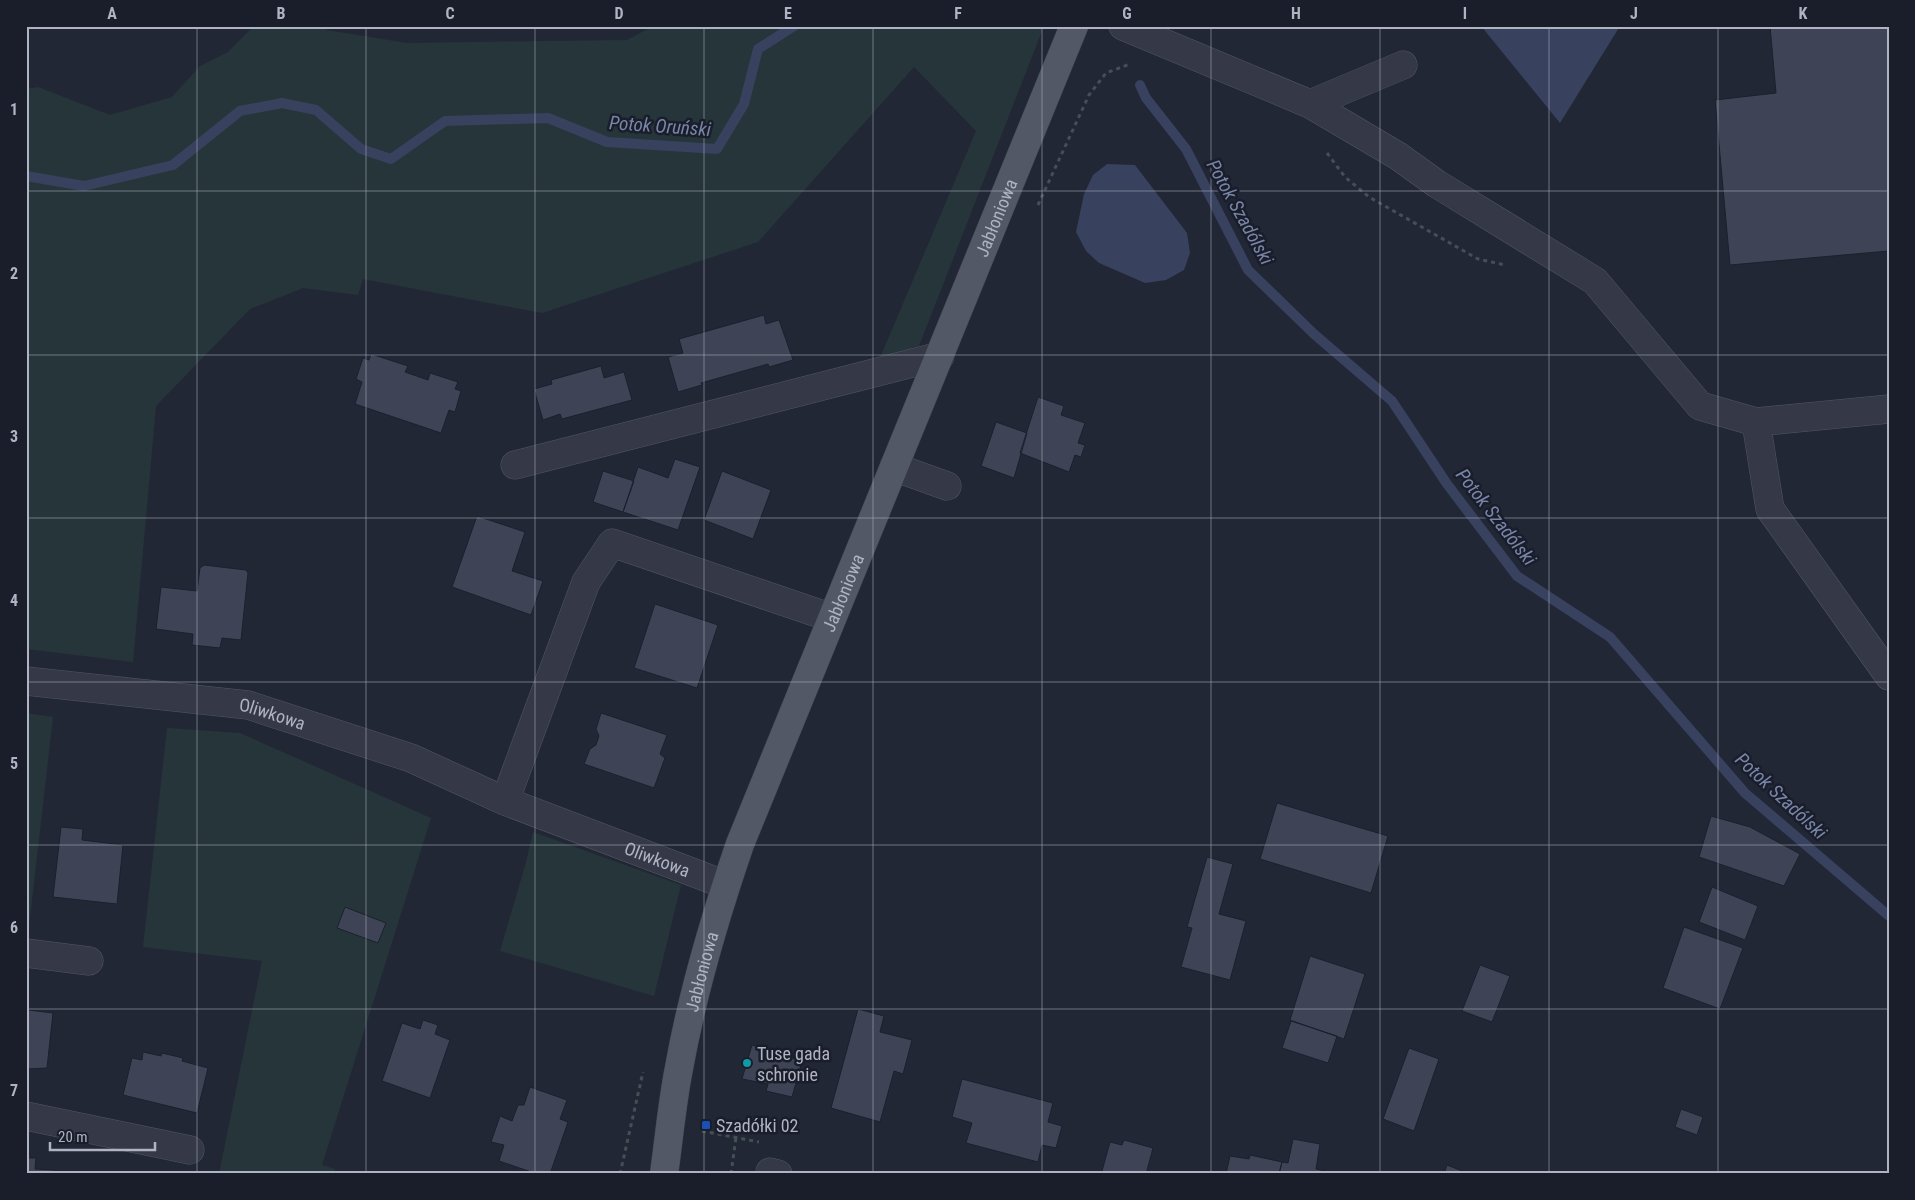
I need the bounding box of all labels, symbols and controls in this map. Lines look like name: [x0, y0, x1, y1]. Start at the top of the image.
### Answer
text: A: [107, 4, 117, 23]
text: B: [277, 4, 286, 23]
text: C: [445, 4, 455, 23]
text: D: [614, 4, 624, 23]
text: E: [784, 4, 792, 23]
text: F: [954, 4, 962, 23]
text: G: [1122, 4, 1132, 23]
text: H: [1291, 4, 1301, 23]
text: I: [1463, 4, 1467, 23]
text: J: [1630, 4, 1638, 23]
text: K: [1799, 4, 1808, 23]
text: 1: [10, 100, 18, 119]
water label: Potok Oruński: [608, 111, 712, 141]
water label: Potok Szadólski: [1202, 155, 1279, 269]
street label: Jabłoniowa: [971, 176, 1021, 260]
text: 2: [10, 264, 18, 283]
text: 3: [10, 427, 18, 446]
water label: Potok Szadólski: [1451, 464, 1541, 571]
street label: Jabłoniowa: [817, 551, 868, 635]
text: 4: [10, 591, 18, 610]
street label: Oliwkowa: [238, 694, 308, 733]
water label: Potok Szadólski: [1731, 748, 1832, 845]
text: 5: [10, 754, 18, 773]
street label: Oliwkowa: [622, 837, 693, 881]
text: 6: [10, 918, 18, 937]
street label: Jabłoniowa: [681, 929, 722, 1014]
place label: Tuse gada schronie: [757, 1043, 830, 1085]
marker: Tuse gada schronie: [741, 1057, 753, 1069]
text: 7: [10, 1081, 18, 1100]
place label: Szadółki 02: [716, 1115, 799, 1136]
marker: Szadółki 02: [700, 1119, 712, 1131]
scale bar: [50, 1120, 155, 1152]
text: 20 m: [58, 1128, 88, 1146]

